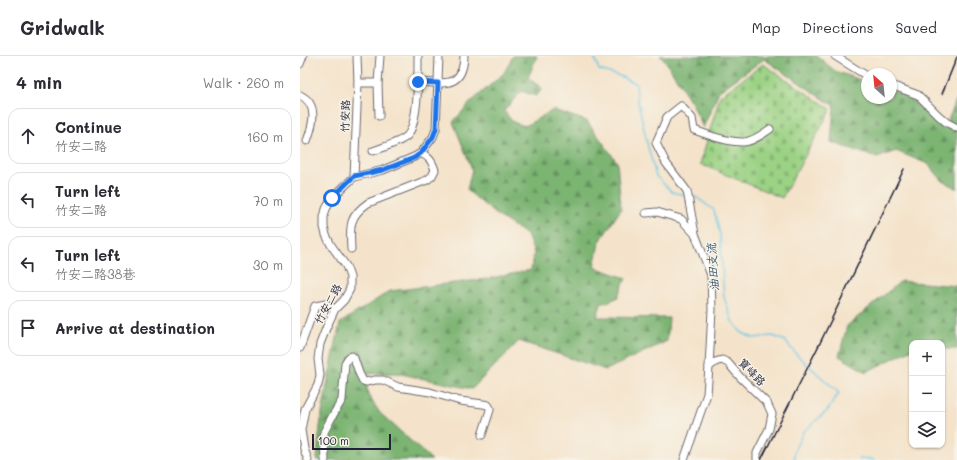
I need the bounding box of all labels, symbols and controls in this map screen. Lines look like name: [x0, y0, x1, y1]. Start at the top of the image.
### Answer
text: Gridwalk: [20, 15, 105, 40]
text: Map: [752, 18, 780, 37]
text: Directions: [802, 18, 873, 37]
text: Saved: [895, 18, 937, 37]
north arrow: [861, 68, 897, 104]
text: 4 min: [16, 71, 62, 93]
route end: [409, 73, 427, 91]
text: Walk · 260 m: [203, 74, 284, 91]
street label: 竹安路: [336, 99, 353, 133]
text: Continue: [55, 117, 122, 137]
icon: ahead: [17, 125, 39, 147]
text: 160 m: [247, 128, 283, 145]
text: 竹安二路: [55, 137, 107, 154]
text: Turn left: [55, 181, 120, 201]
icon: left: [17, 189, 39, 211]
route start: [323, 189, 341, 207]
text: 70 m: [253, 192, 283, 209]
text: 竹安二路: [55, 201, 107, 218]
water label: 油田支流: [702, 242, 722, 292]
text: Turn left: [55, 245, 120, 265]
icon: left: [17, 253, 39, 275]
text: 30 m: [253, 256, 283, 273]
text: 竹安二路38巷: [55, 265, 135, 282]
street label: 竹安二路: [310, 281, 345, 327]
icon: arrive: [17, 317, 39, 339]
text: Arrive at destination: [55, 318, 215, 338]
map controls: [909, 340, 945, 448]
button: +: [909, 340, 945, 376]
street label: 寶峰路: [736, 355, 769, 389]
button: −: [909, 376, 945, 412]
button: layers: [909, 412, 945, 448]
scale bar: [312, 432, 391, 451]
text: 100 m: [318, 433, 349, 448]

